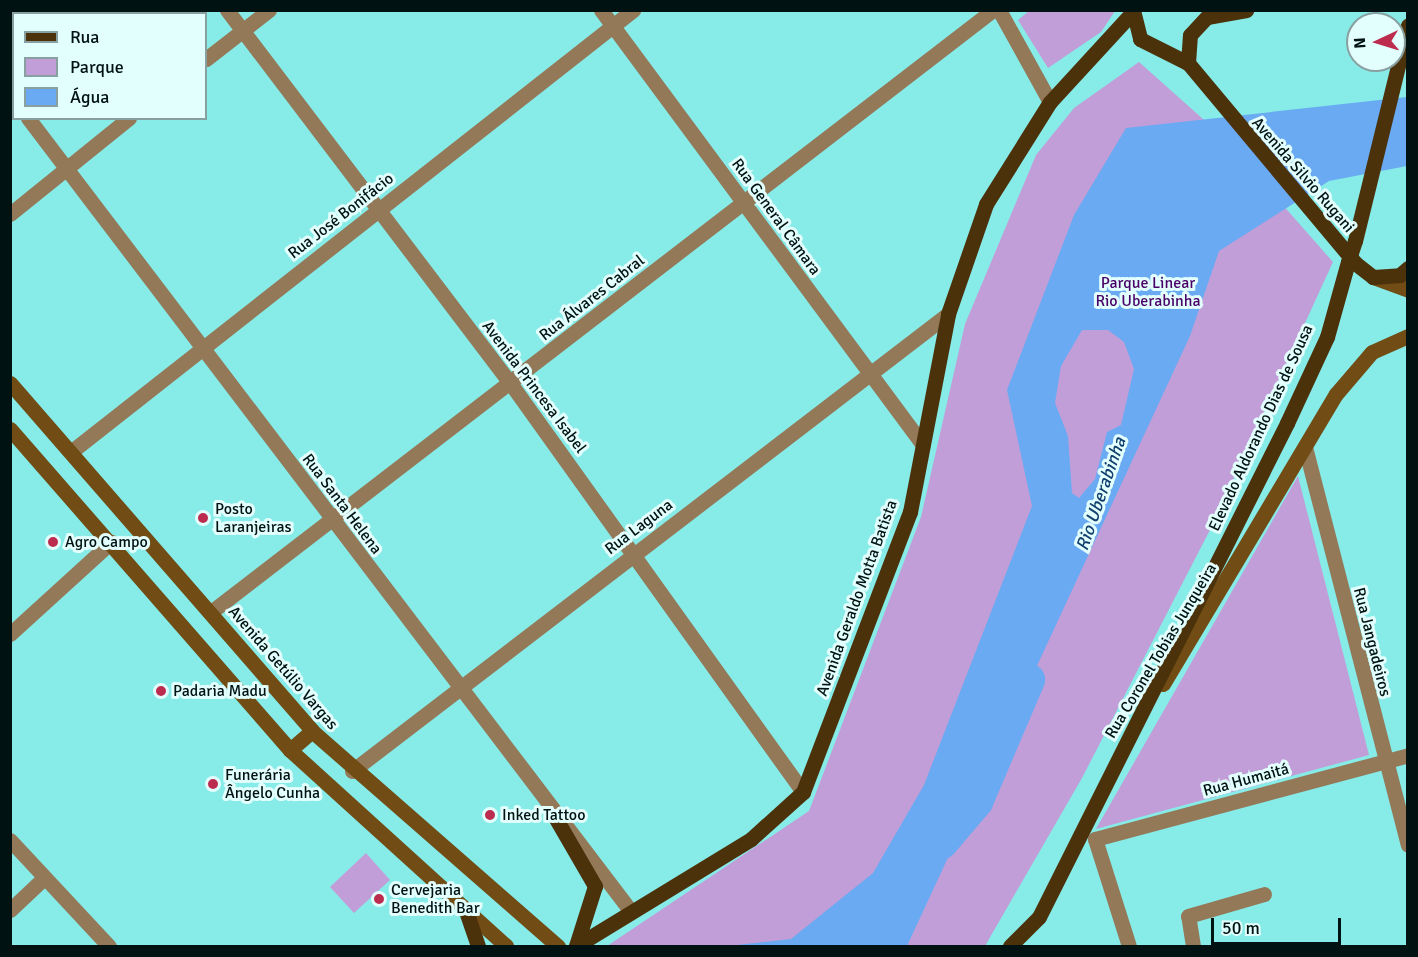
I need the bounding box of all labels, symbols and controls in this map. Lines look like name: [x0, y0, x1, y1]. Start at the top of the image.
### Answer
legend: [12, 12, 207, 120]
north arrow: [1346, 12, 1406, 72]
text: Rua: [70, 26, 99, 48]
text: N: [1350, 37, 1370, 49]
text: Parque: [70, 56, 124, 78]
text: Água: [70, 86, 109, 108]
street label: Avenida Silvio Rugani: [1248, 113, 1358, 237]
street label: Rua General Câmara: [727, 155, 825, 279]
street label: Rua José Bonifácio: [284, 169, 398, 263]
street label: Rua Álvares Cabral: [536, 251, 648, 345]
park label: Parque Linear Rio Uberabinha: [1095, 273, 1201, 311]
street label: Avenida Princesa Isabel: [478, 317, 590, 457]
street label: Elevado Aldorando Dias de Sousa: [1205, 322, 1317, 534]
water label: Rio Uberabinha: [1072, 435, 1130, 553]
street label: Rua Santa Helena: [298, 450, 386, 558]
street label: Rua Laguna: [601, 495, 677, 559]
street label: Avenida Geraldo Motta Batista: [813, 497, 901, 699]
place label: Posto Laranjeiras: [215, 499, 292, 537]
marker: Posto Laranjeiras: [196, 511, 210, 525]
place label: Agro Campo: [65, 532, 148, 552]
marker: Agro Campo: [46, 535, 60, 549]
street label: Rua Coronel Tobias Junqueira: [1101, 560, 1221, 742]
street label: Rua Jangadeiros: [1349, 586, 1395, 698]
street label: Avenida Getúlio Vargas: [224, 602, 342, 734]
place label: Padaria Madu: [173, 681, 267, 701]
marker: Padaria Madu: [154, 684, 168, 698]
street label: Rua Humaitá: [1201, 759, 1291, 801]
place label: Funerária Ângelo Cunha: [225, 765, 320, 803]
marker: Funerária Ângelo Cunha: [206, 777, 220, 791]
place label: Inked Tattoo: [502, 805, 585, 825]
marker: Inked Tattoo: [483, 808, 497, 822]
place label: Cervejaria Benedith Bar: [391, 880, 480, 918]
marker: Cervejaria Benedith Bar: [372, 892, 386, 906]
scale bar: [1214, 906, 1344, 944]
text: 50 m: [1222, 917, 1260, 939]

